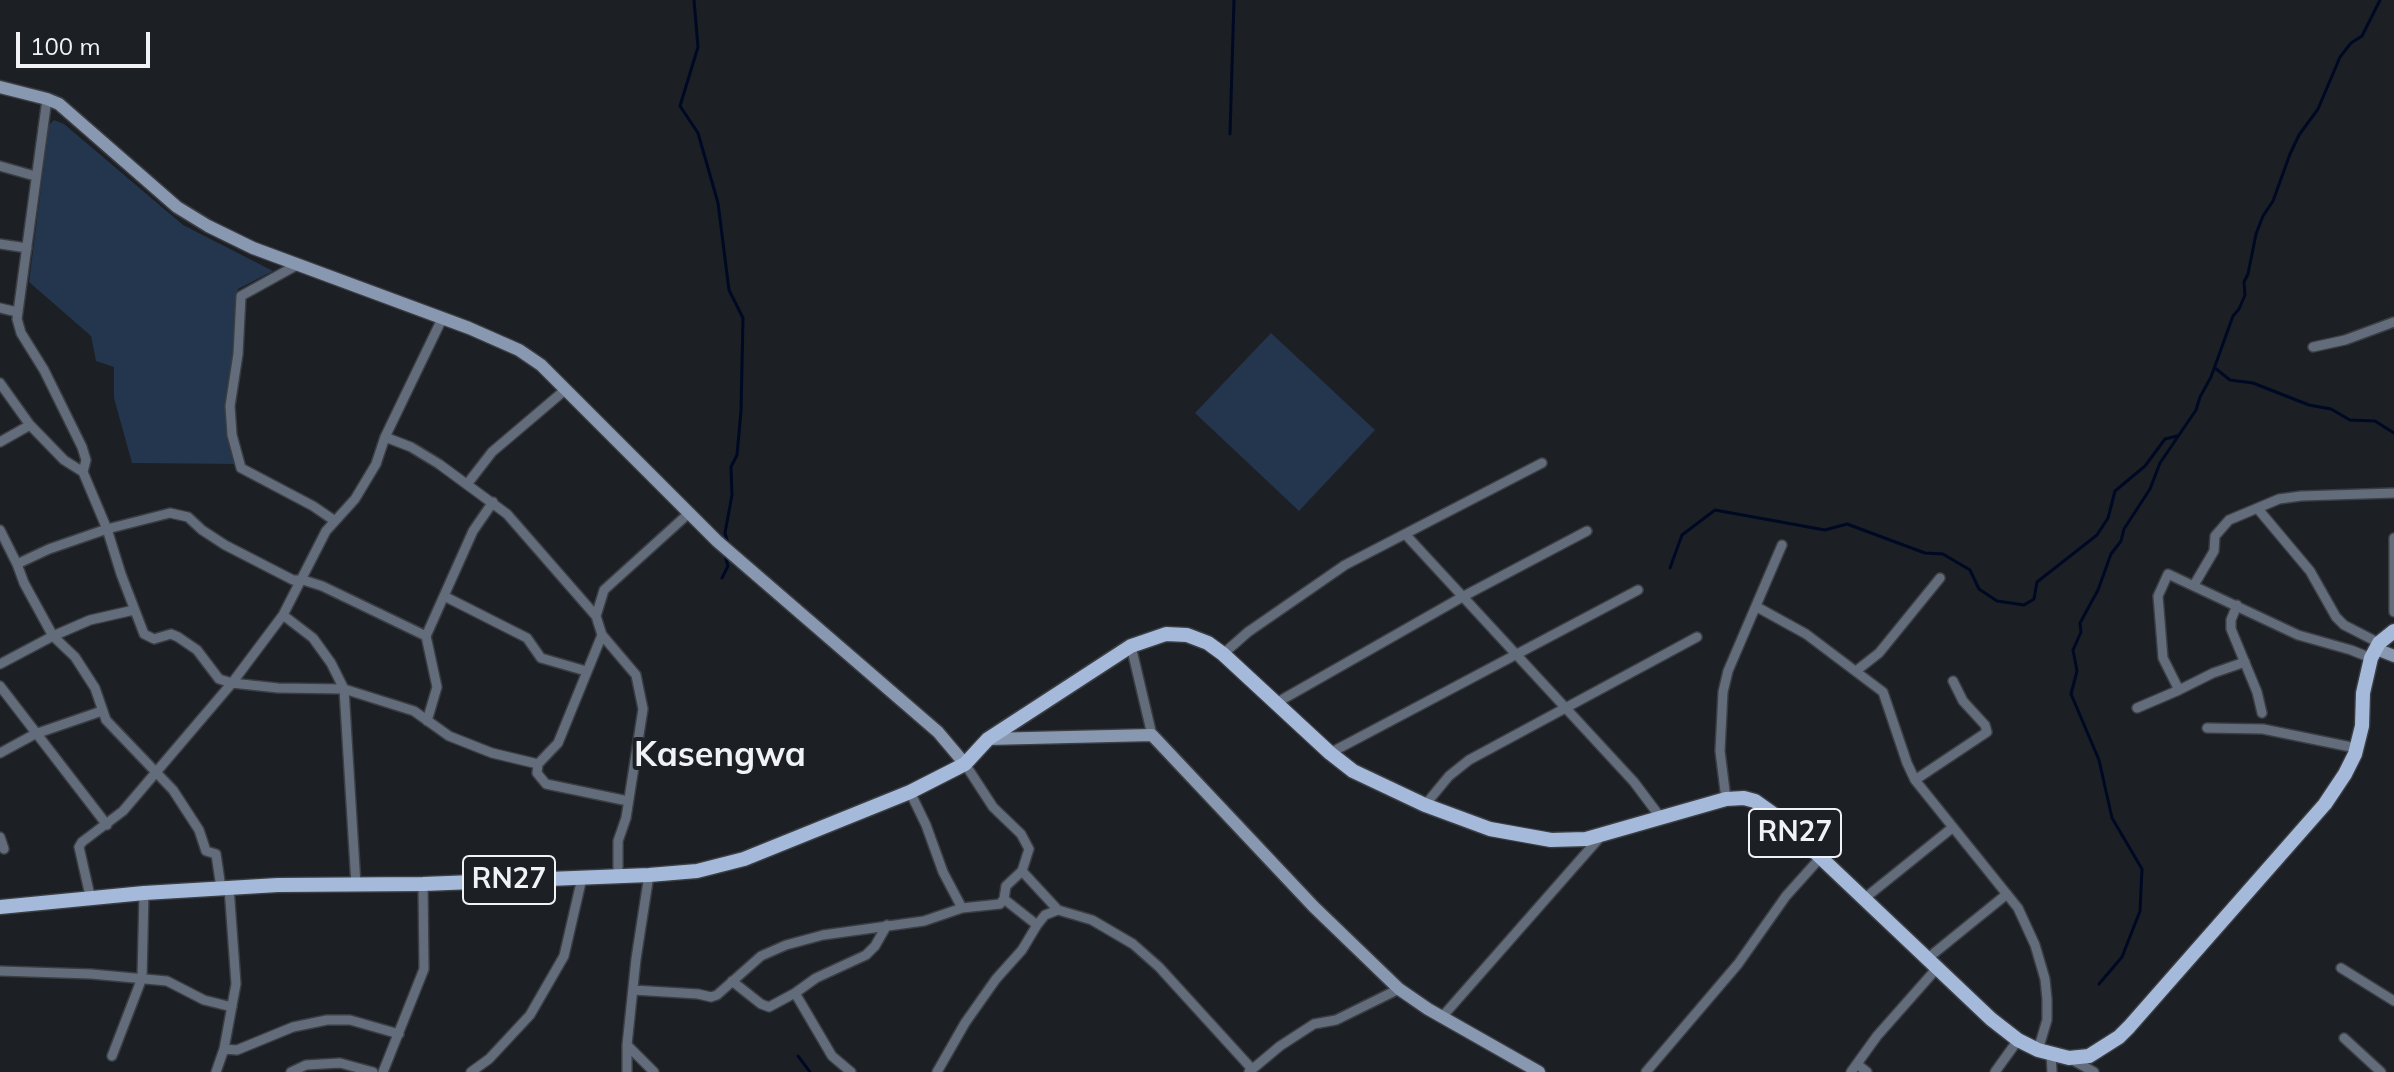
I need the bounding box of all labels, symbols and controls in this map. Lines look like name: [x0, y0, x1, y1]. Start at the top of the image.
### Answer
scale bar: [20, 16, 154, 66]
text: 100 m: [30, 31, 101, 61]
district label: Kasengwa: [634, 736, 806, 776]
road number: RN27: [1749, 809, 1841, 857]
road number: RN27: [463, 856, 555, 904]

